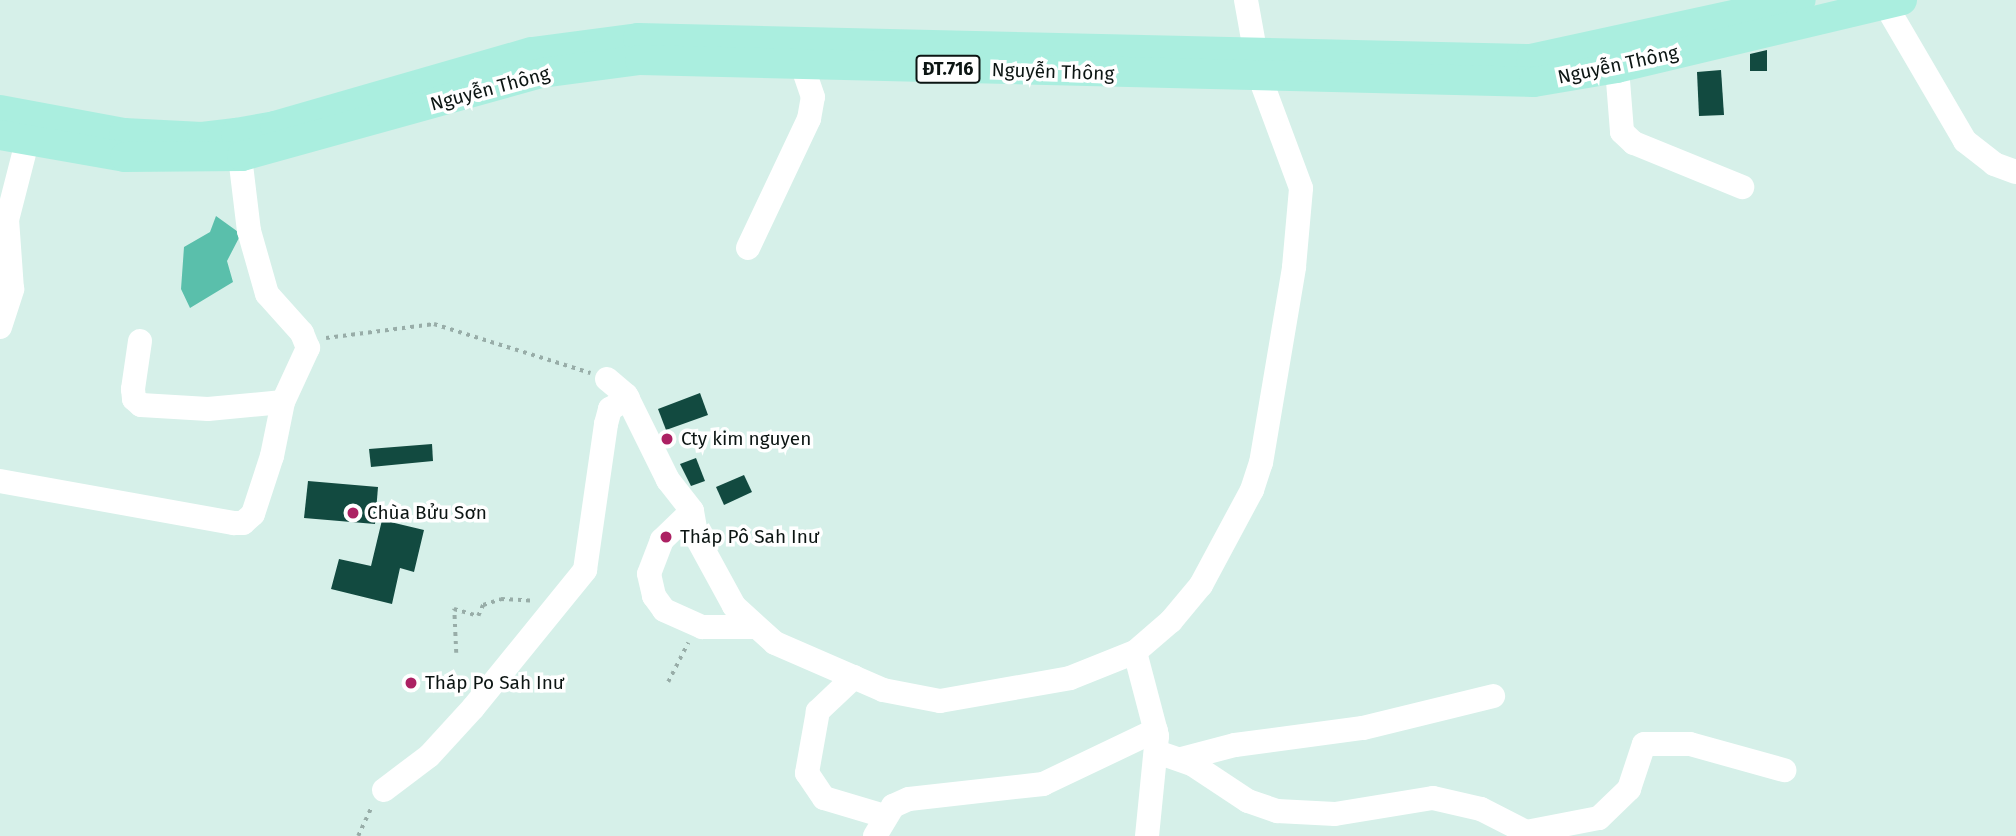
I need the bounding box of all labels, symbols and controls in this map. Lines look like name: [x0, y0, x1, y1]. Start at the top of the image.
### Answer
street label: Nguyễn Thông: [1556, 41, 1680, 89]
road number: ĐT.716: [915, 55, 981, 84]
street label: Nguyễn Thông: [991, 58, 1115, 86]
street label: Nguyễn Thông: [428, 62, 552, 116]
place label: Cty kim nguyen: [681, 428, 811, 450]
marker: Cty kim nguyen: [659, 431, 675, 447]
place label: Chùa Bửu Sơn: [367, 502, 487, 524]
marker: Chùa Bửu Sơn: [345, 505, 361, 521]
place label: Tháp Pô Sah Inư: [680, 526, 819, 548]
marker: Tháp Pô Sah Inư: [658, 529, 674, 545]
place label: Tháp Po Sah Inư: [425, 672, 564, 694]
marker: Tháp Po Sah Inư: [403, 675, 419, 691]

